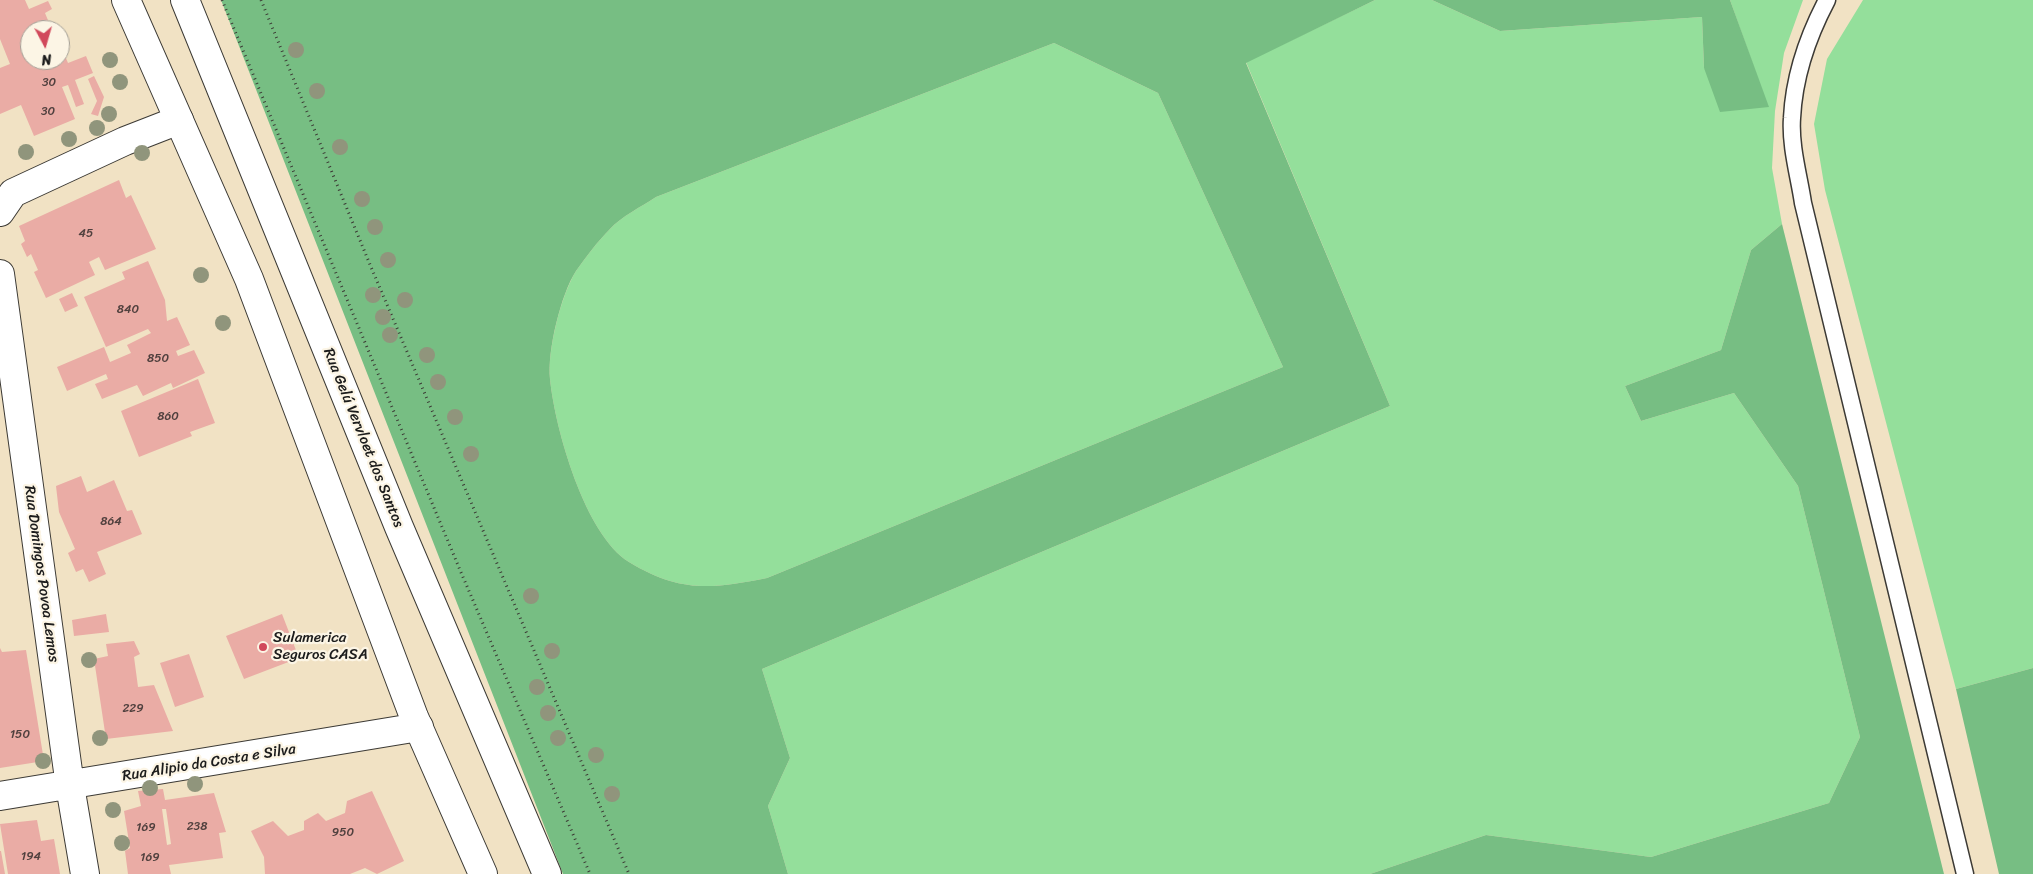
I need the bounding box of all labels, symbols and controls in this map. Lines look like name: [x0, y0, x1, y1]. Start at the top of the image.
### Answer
north arrow: [20, 20, 70, 70]
text: N: [40, 46, 53, 72]
house number: 30: [42, 76, 56, 90]
house number: 30: [41, 105, 55, 119]
house number: 45: [79, 227, 93, 241]
house number: 840: [117, 303, 139, 317]
street label: Rua Gelú Vervloet dos Santos: [319, 346, 407, 530]
house number: 850: [147, 352, 169, 366]
house number: 860: [157, 410, 179, 424]
street label: Rua Domingos Povoa Lemos: [20, 485, 62, 663]
house number: 864: [100, 515, 122, 529]
place label: Sulamerica Seguros CASA: [273, 629, 368, 664]
marker: Sulamerica Seguros CASA: [257, 641, 269, 653]
house number: 229: [122, 702, 144, 716]
house number: 150: [10, 728, 30, 742]
street label: Rua Alipio da Costa e Silva: [121, 740, 297, 786]
house number: 238: [187, 820, 207, 834]
house number: 169: [136, 821, 156, 835]
house number: 950: [332, 826, 354, 840]
house number: 194: [21, 850, 41, 864]
house number: 169: [140, 851, 160, 865]

